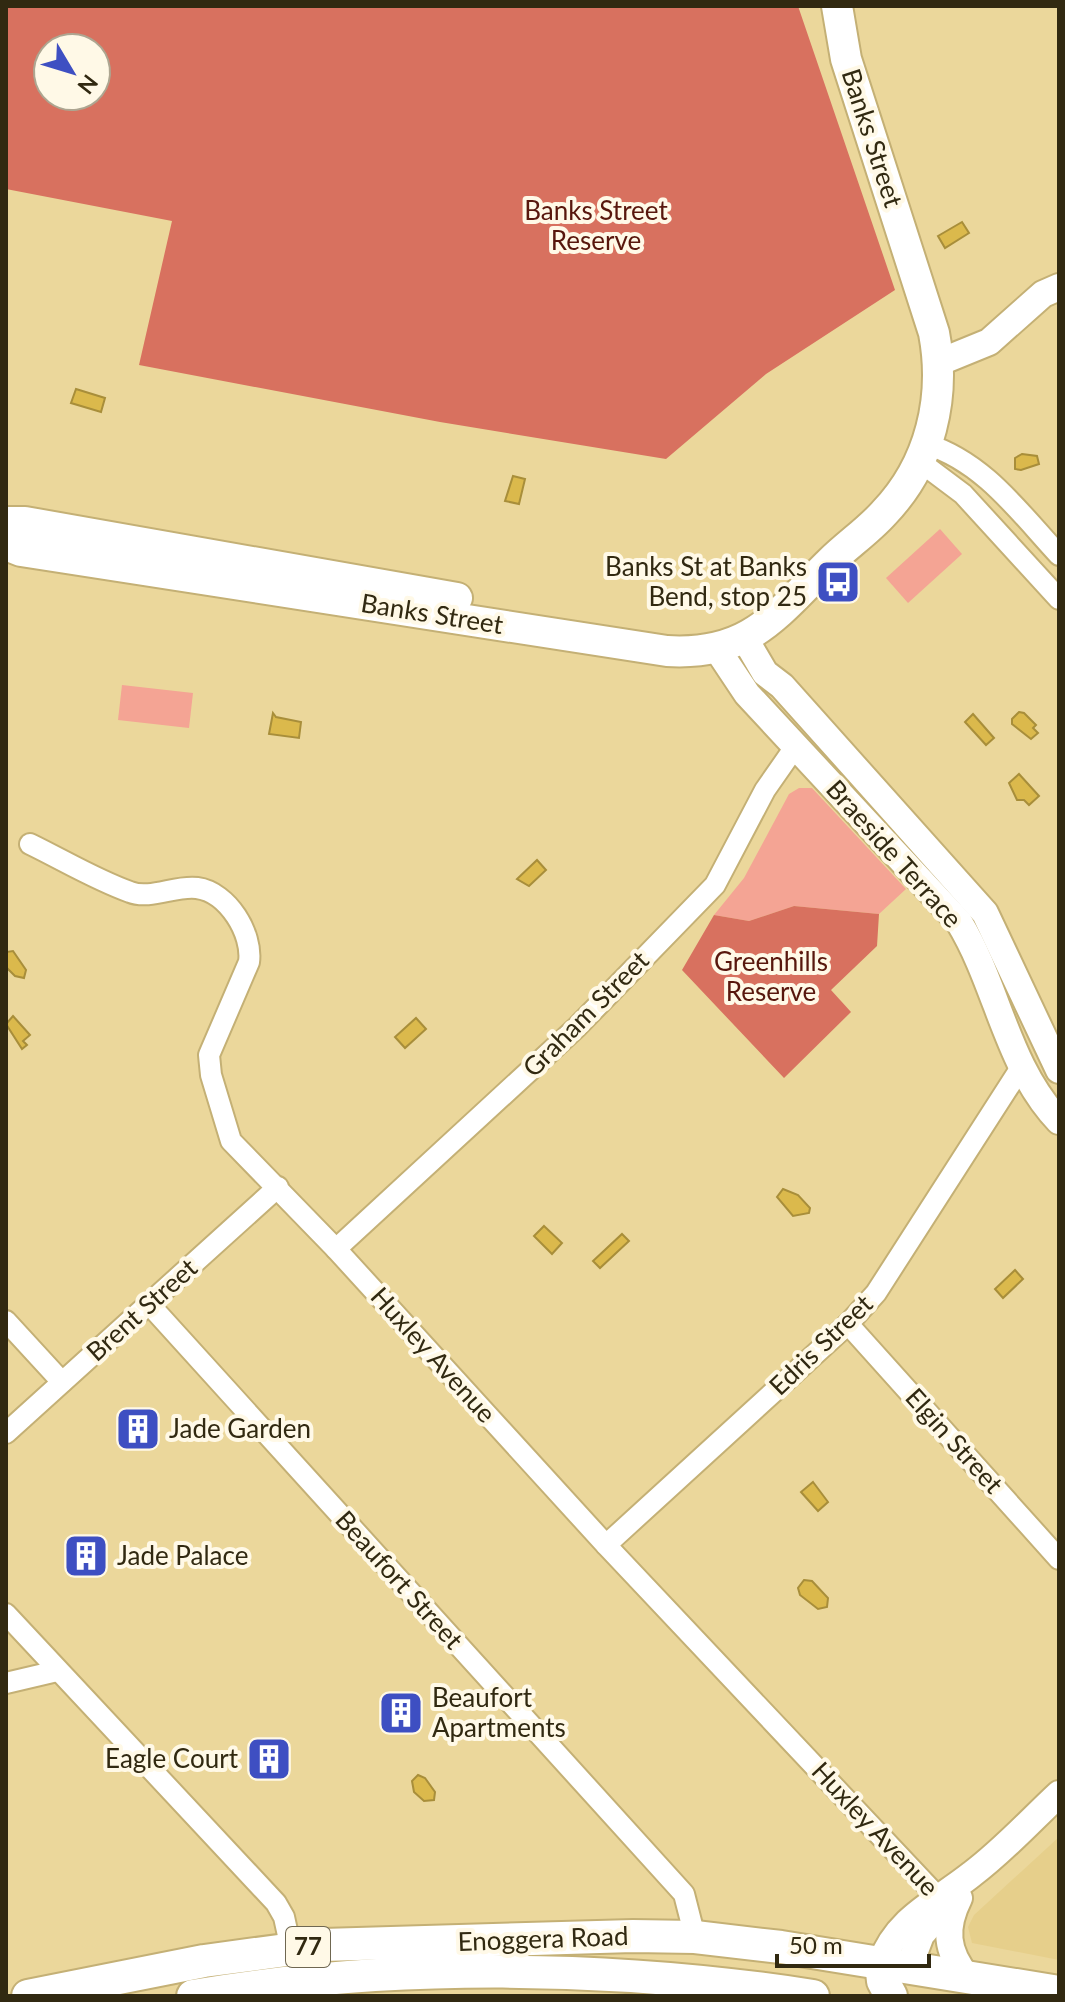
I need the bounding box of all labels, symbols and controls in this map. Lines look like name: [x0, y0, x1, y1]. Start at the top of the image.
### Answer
north arrow: [32, 32, 112, 112]
street label: Banks Street: [836, 64, 911, 212]
text: N: [72, 70, 104, 100]
park label: Banks Street Reserve: [524, 194, 668, 256]
place label: Banks St at Banks Bend, stop 25: [605, 550, 807, 612]
bus stop icon: Banks St at Banks Bend, stop 25: [814, 558, 862, 606]
street label: Banks Street: [359, 586, 506, 640]
street label: Braeside Terrace: [820, 773, 969, 934]
street label: Graham Street: [516, 943, 655, 1083]
park label: Greenhills Reserve: [714, 945, 828, 1007]
street label: Brent Street: [79, 1251, 204, 1367]
street label: Huxley Avenue: [365, 1280, 503, 1429]
street label: Edris Street: [762, 1287, 879, 1401]
street label: Elgin Street: [899, 1381, 1011, 1500]
building icon: Jade Garden: [114, 1405, 162, 1453]
place label: Jade Garden: [169, 1412, 311, 1444]
street label: Beaufort Street: [329, 1504, 471, 1656]
building icon: Jade Palace: [62, 1532, 110, 1580]
place label: Jade Palace: [117, 1539, 248, 1571]
place label: Beaufort Apartments: [432, 1681, 566, 1743]
building icon: Beaufort Apartments: [377, 1689, 425, 1737]
building icon: Eagle Court: [245, 1735, 293, 1783]
place label: Eagle Court: [105, 1742, 239, 1774]
street label: Huxley Avenue: [806, 1755, 946, 1902]
scale bar: [777, 1918, 929, 1968]
street label: Enoggera Road: [457, 1919, 629, 1957]
road number: 77: [286, 1927, 330, 1967]
text: 50 m: [789, 1930, 843, 1959]

